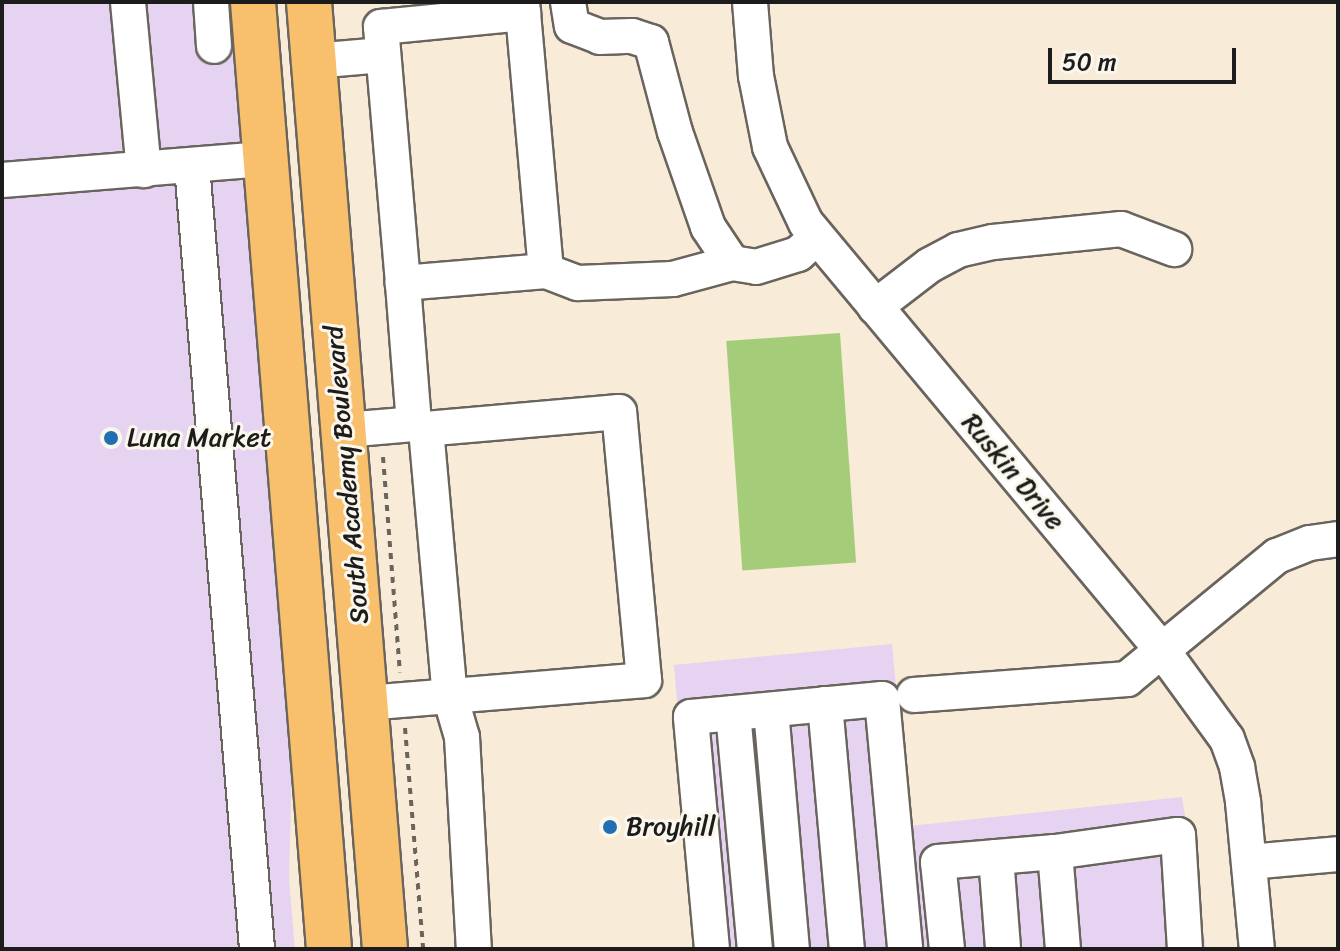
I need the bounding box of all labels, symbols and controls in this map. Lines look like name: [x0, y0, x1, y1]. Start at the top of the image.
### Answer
scale bar: [1052, 32, 1240, 82]
text: 50 m: [1062, 41, 1117, 83]
street label: South Academy Boulevard: [318, 325, 376, 625]
street label: Ruskin Drive: [955, 407, 1071, 537]
place label: Luna Market: [127, 422, 269, 454]
marker: Luna Market: [102, 429, 120, 447]
place label: Broyhill: [626, 811, 715, 843]
marker: Broyhill: [601, 818, 619, 836]

